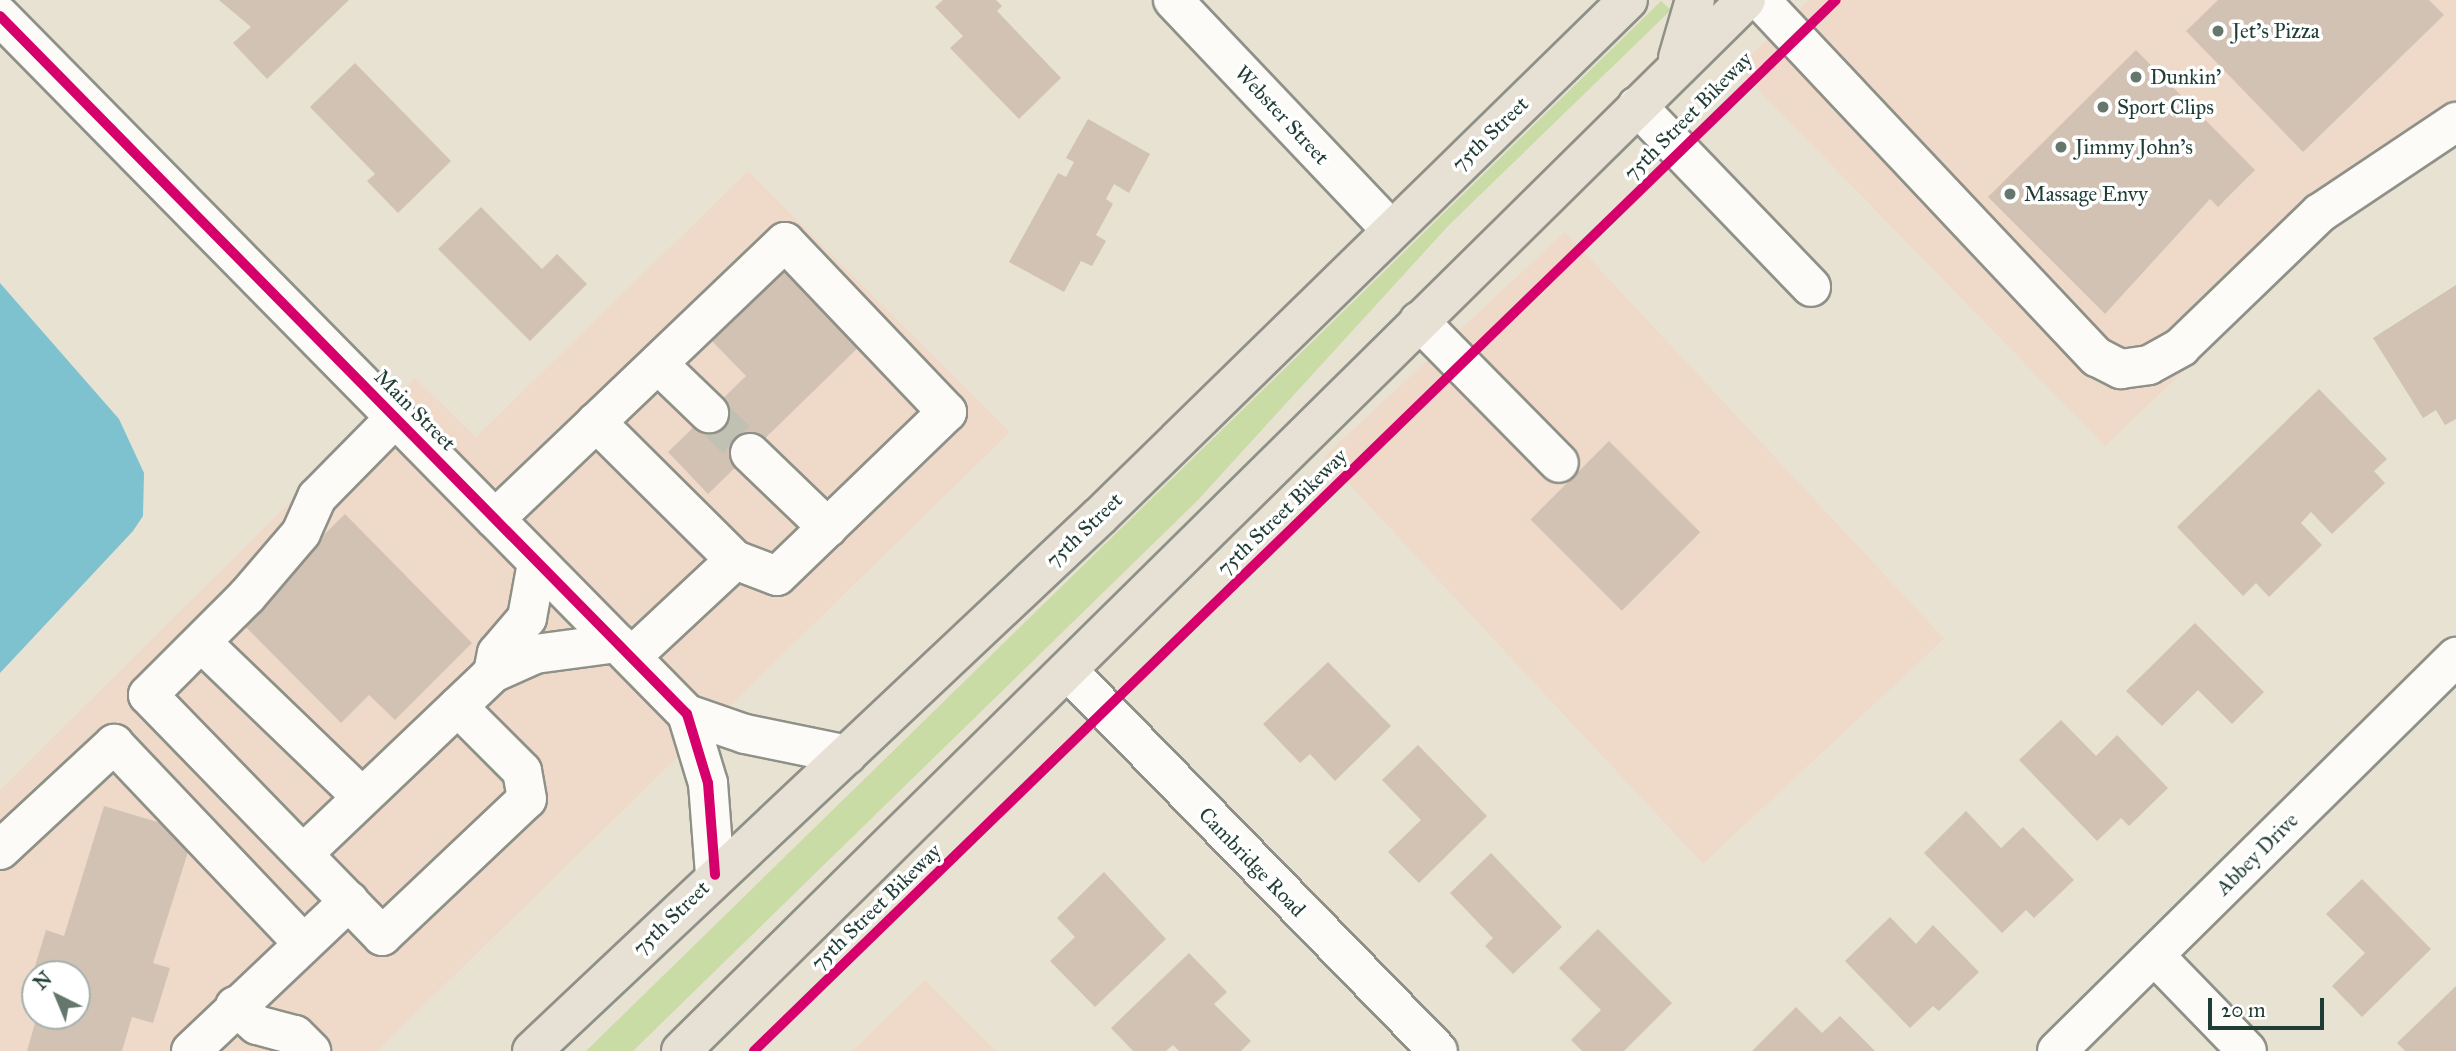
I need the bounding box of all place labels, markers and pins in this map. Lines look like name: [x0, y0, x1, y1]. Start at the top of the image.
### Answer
place label: Jet's Pizza: [2232, 18, 2320, 44]
marker: Jet's Pizza: [2210, 23, 2226, 39]
place label: Dunkin': [2150, 64, 2221, 90]
marker: Dunkin': [2128, 69, 2144, 85]
place label: Sport Clips: [2117, 94, 2214, 120]
marker: Sport Clips: [2095, 99, 2111, 115]
place label: Jimmy John's: [2075, 134, 2193, 160]
marker: Jimmy John's: [2053, 139, 2069, 155]
place label: Massage Envy: [2024, 181, 2148, 207]
marker: Massage Envy: [2002, 186, 2018, 202]

